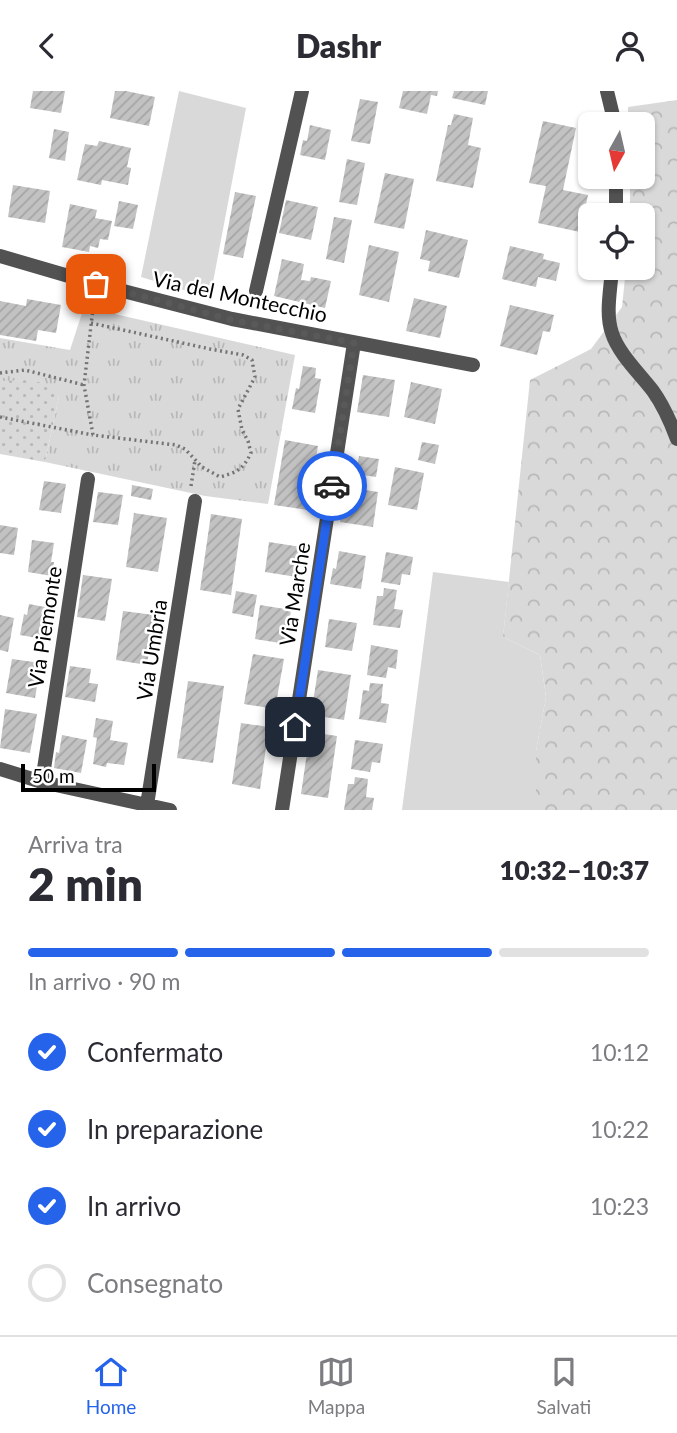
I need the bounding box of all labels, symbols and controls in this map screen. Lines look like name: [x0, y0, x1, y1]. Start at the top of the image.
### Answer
text: Dashr: [296, 26, 381, 65]
icon: back: [28, 27, 66, 65]
icon: person: [611, 27, 649, 65]
north arrow: [578, 112, 654, 189]
map controls: [578, 112, 655, 280]
button: locate: [578, 203, 655, 280]
pin: [66, 254, 126, 314]
icon: bag: [77, 265, 115, 303]
street label: Via del Montecchio: [150, 265, 330, 327]
courier: [297, 451, 367, 521]
icon: car: [313, 467, 351, 505]
street label: Via Marche: [273, 540, 315, 648]
street label: Via Piemonte: [22, 564, 66, 690]
street label: Via Umbria: [131, 597, 171, 703]
pin: [265, 697, 325, 757]
icon: home: [276, 708, 314, 746]
scale bar: [21, 761, 156, 793]
text: 50 m: [32, 764, 75, 787]
text: Arriva tra: [28, 830, 123, 858]
text: 10:32–10:37: [499, 854, 649, 886]
text: 2 min: [28, 856, 143, 911]
text: In arrivo · 90 m: [28, 967, 181, 995]
icon: check: [28, 1033, 66, 1071]
text: Confermato: [87, 1036, 223, 1068]
text: 10:12: [590, 1038, 649, 1066]
icon: check: [28, 1110, 66, 1148]
text: In preparazione: [87, 1113, 263, 1145]
text: 10:22: [590, 1115, 649, 1143]
icon: check: [28, 1187, 66, 1225]
text: In arrivo: [87, 1190, 181, 1222]
text: 10:23: [590, 1192, 649, 1220]
text: Consegnato: [87, 1267, 223, 1299]
tab: Home: [86, 1353, 136, 1418]
tab: Mappa: [308, 1353, 365, 1418]
tab: Salvati: [537, 1353, 591, 1418]

